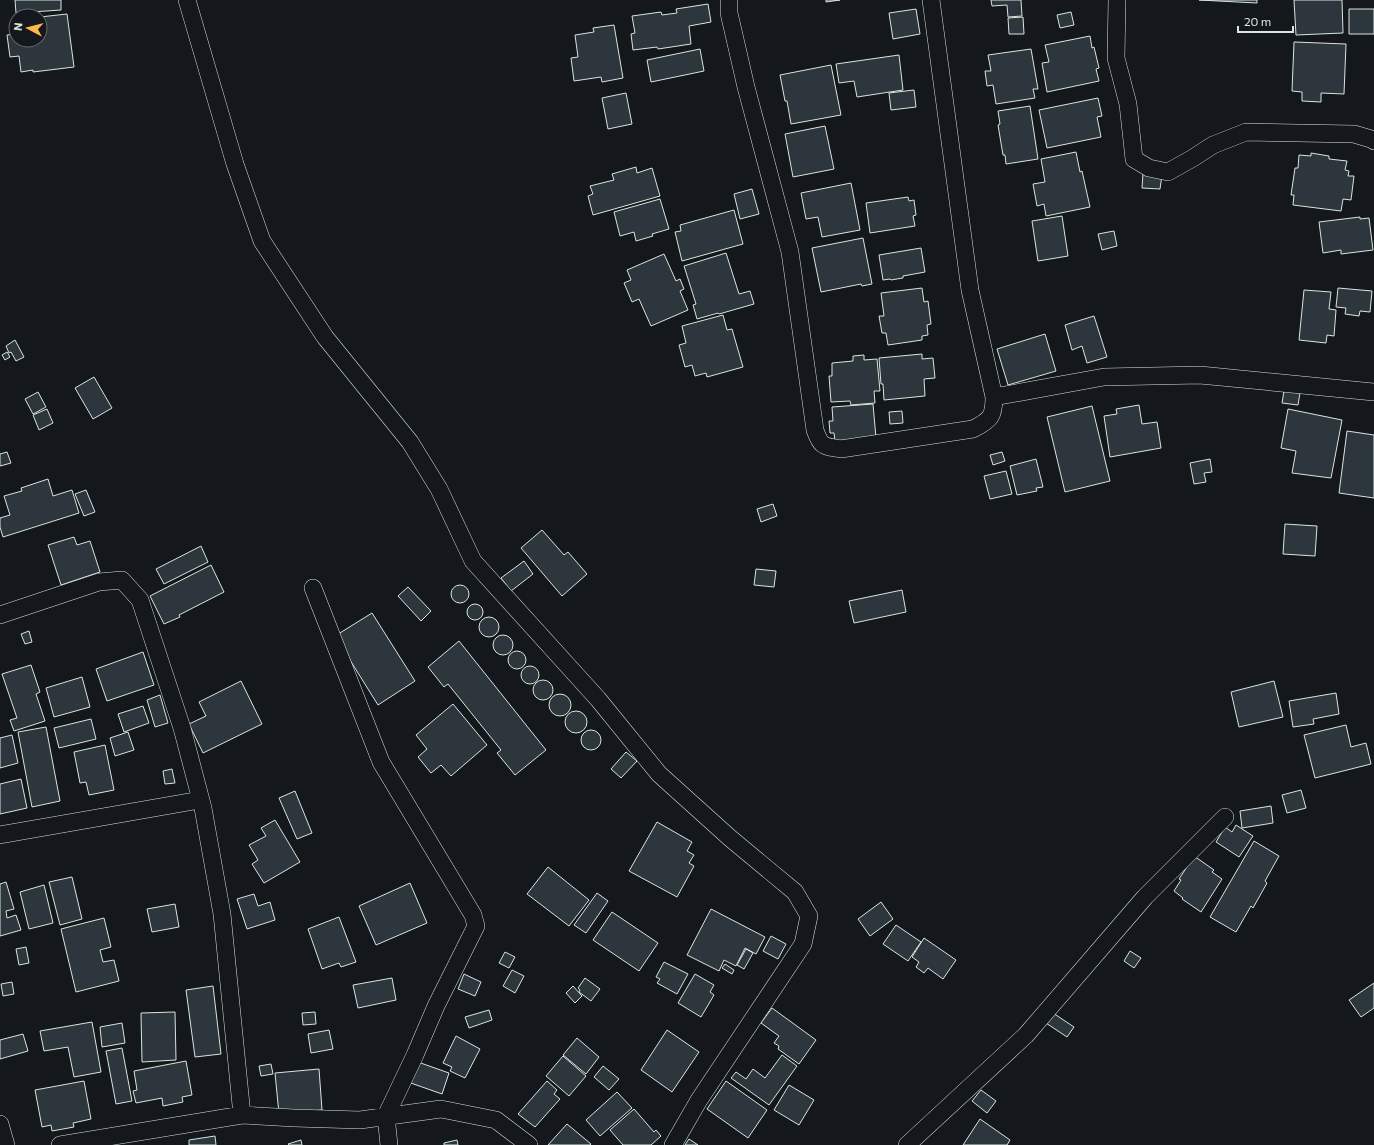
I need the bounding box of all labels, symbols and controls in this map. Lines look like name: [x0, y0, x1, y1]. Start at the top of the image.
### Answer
north arrow: [8, 8, 48, 48]
scale bar: [1238, 8, 1293, 34]
text: 20 m: [1244, 14, 1271, 28]
text: N: [11, 22, 25, 32]

